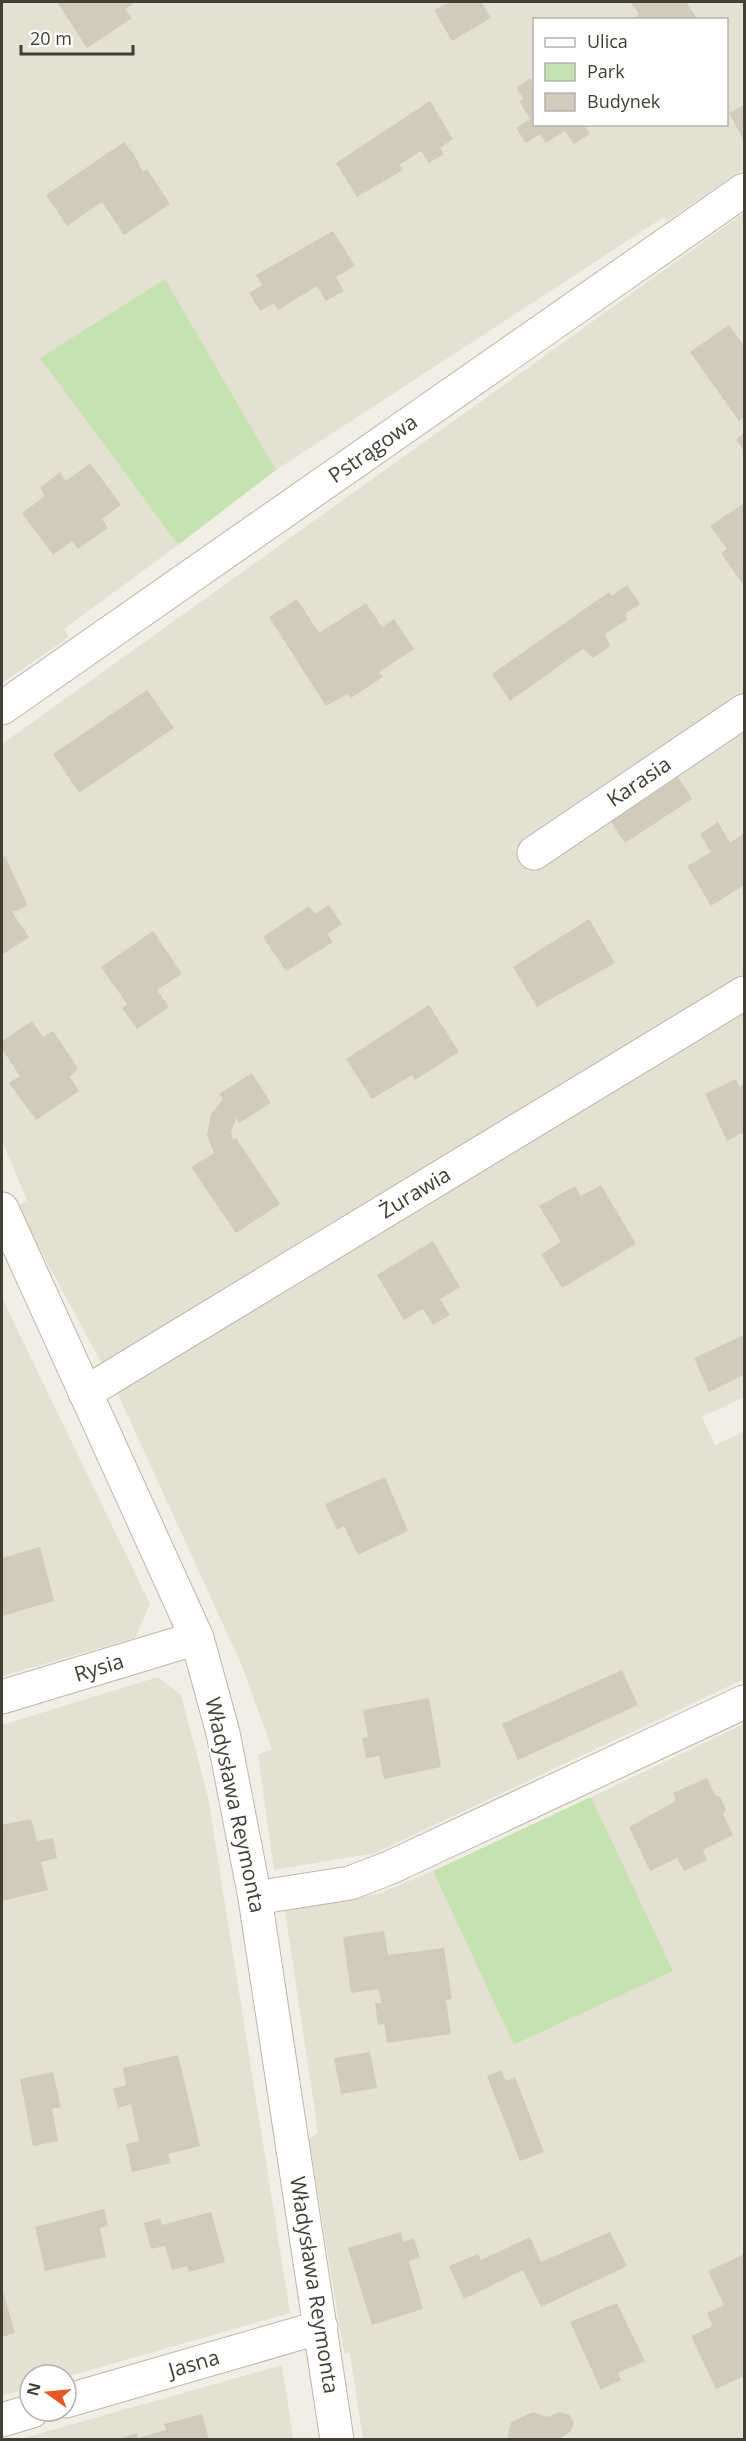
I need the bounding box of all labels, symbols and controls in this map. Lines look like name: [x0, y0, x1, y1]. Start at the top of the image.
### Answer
scale bar: [21, 18, 134, 56]
legend: [533, 18, 728, 126]
text: 20 m: [30, 26, 72, 50]
text: Ulica: [587, 29, 628, 53]
text: Park: [587, 59, 625, 83]
text: Budynek: [587, 89, 661, 113]
street label: Pstrągowa: [322, 407, 422, 489]
street label: Karasia: [601, 749, 676, 813]
street label: Żurawia: [374, 1160, 455, 1224]
street label: Rysia: [70, 1646, 127, 1688]
street label: Władysława Reymonta: [199, 1695, 272, 1915]
street label: Władysława Reymonta: [284, 2174, 346, 2395]
street label: Jasna: [163, 2342, 223, 2384]
north arrow: [18, 2363, 78, 2423]
text: N: [21, 2380, 46, 2398]

